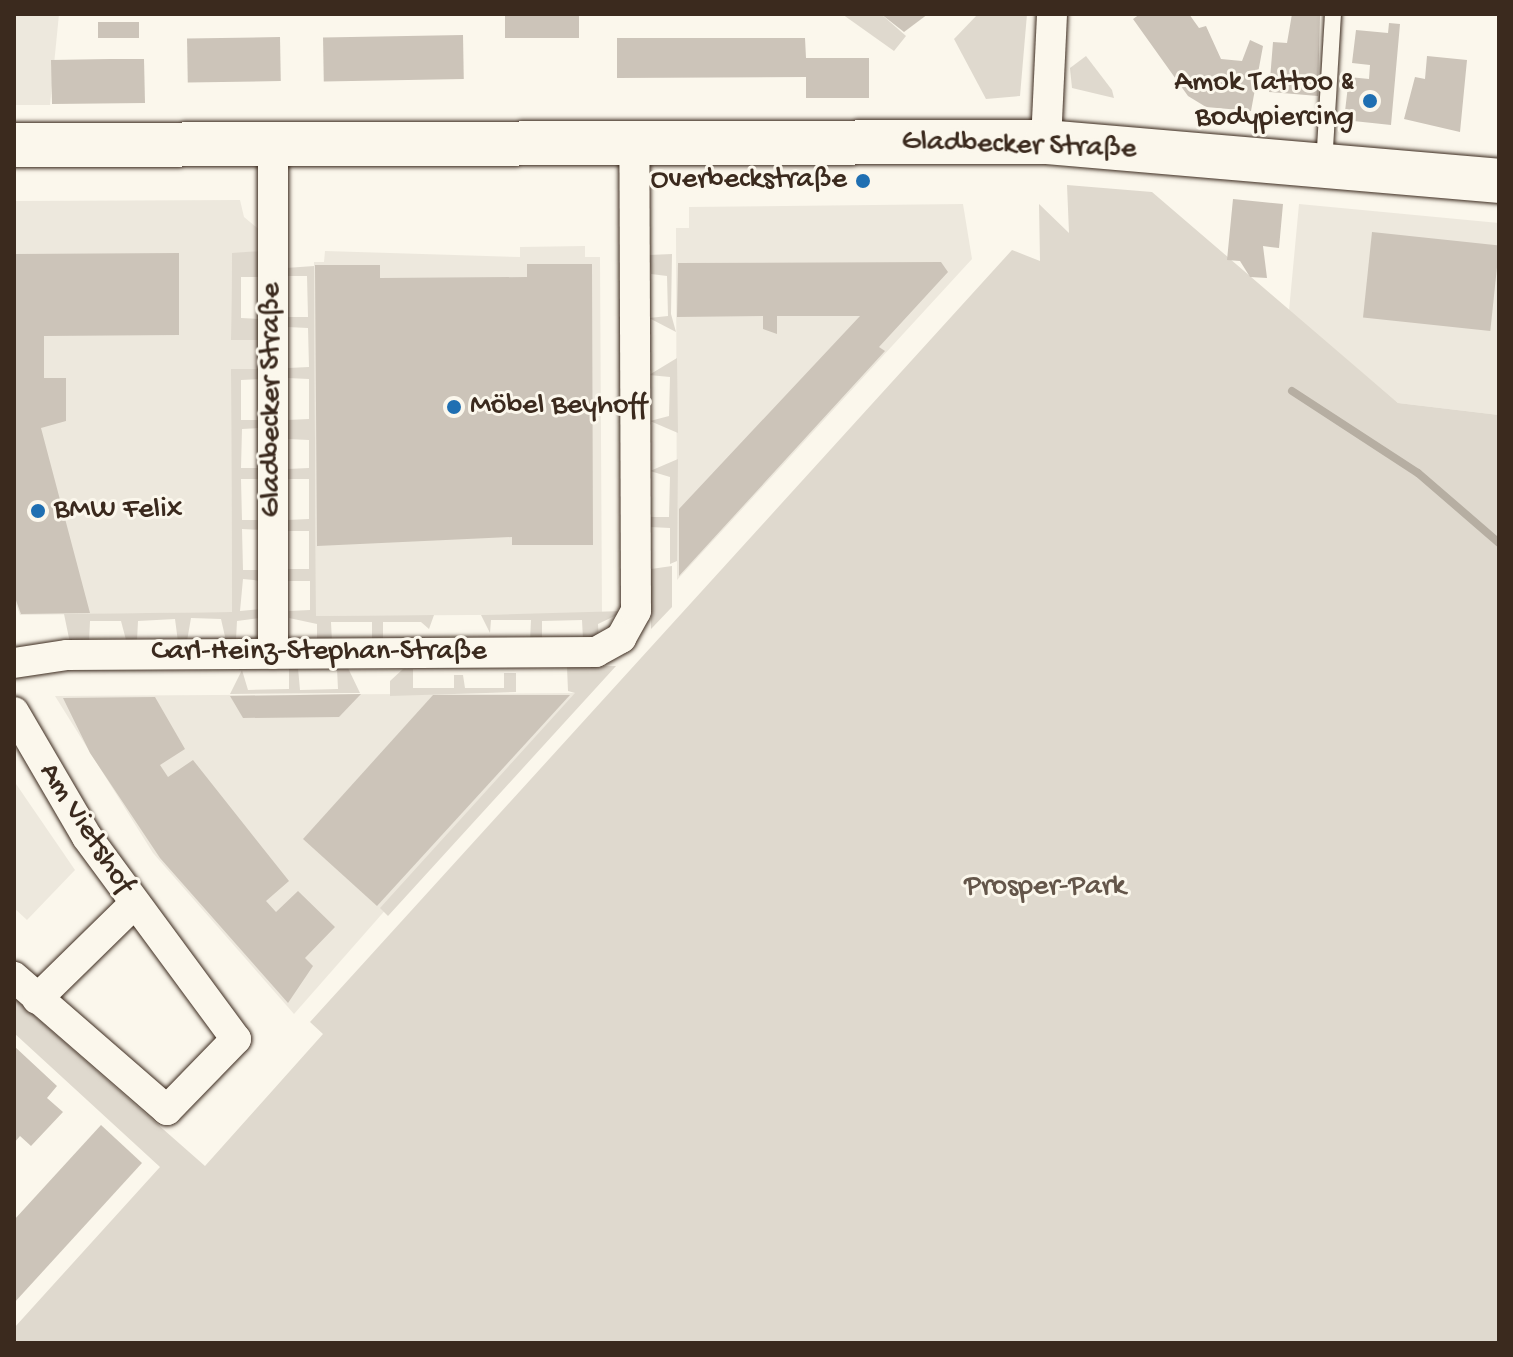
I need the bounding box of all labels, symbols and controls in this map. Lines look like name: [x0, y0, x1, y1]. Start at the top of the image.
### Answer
place label: Amok Tattoo & Bodypiercing: [1174, 66, 1354, 136]
marker: Amok Tattoo & Bodypiercing: [1361, 92, 1379, 110]
street label: Gladbecker Straße: [901, 125, 1137, 169]
place label: Overbeckstraße: [650, 163, 847, 199]
marker: Overbeckstraße: [854, 172, 872, 190]
street label: Gladbecker Straße: [255, 282, 291, 518]
place label: Möbel Beyhoff: [470, 389, 647, 425]
marker: Möbel Beyhoff: [445, 398, 463, 416]
place label: BMW Felix: [54, 493, 182, 529]
marker: BMW Felix: [29, 502, 47, 520]
street label: Carl-Heinz-Stephan-Straße: [151, 635, 487, 671]
street label: Am Vietshof: [29, 757, 141, 901]
park label: Prosper-Park: [964, 870, 1126, 906]

